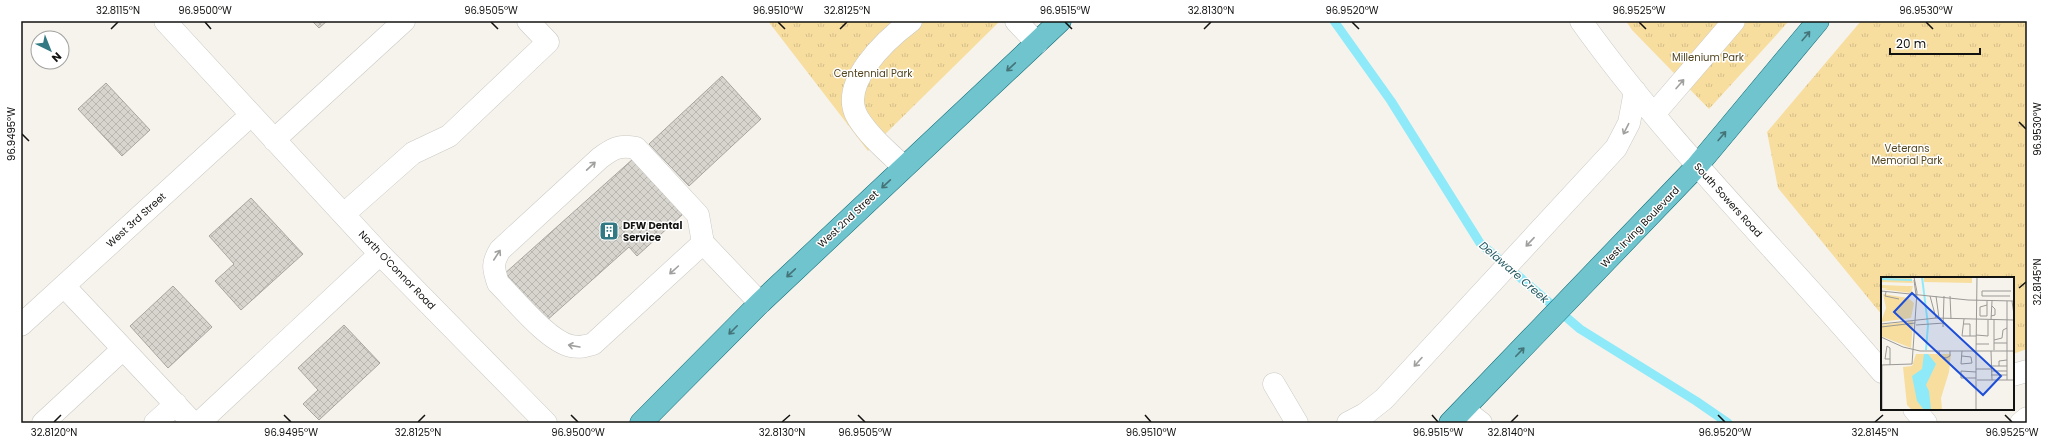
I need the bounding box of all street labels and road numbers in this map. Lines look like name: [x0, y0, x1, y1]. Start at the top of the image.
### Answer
street label: South Sowers Road: [1690, 159, 1766, 241]
street label: West Irving Boulevard: [1597, 183, 1683, 271]
street label: West 2nd Street: [814, 187, 882, 251]
street label: West 3rd Street: [103, 189, 169, 251]
street label: North O'Connor Road: [355, 227, 439, 313]

